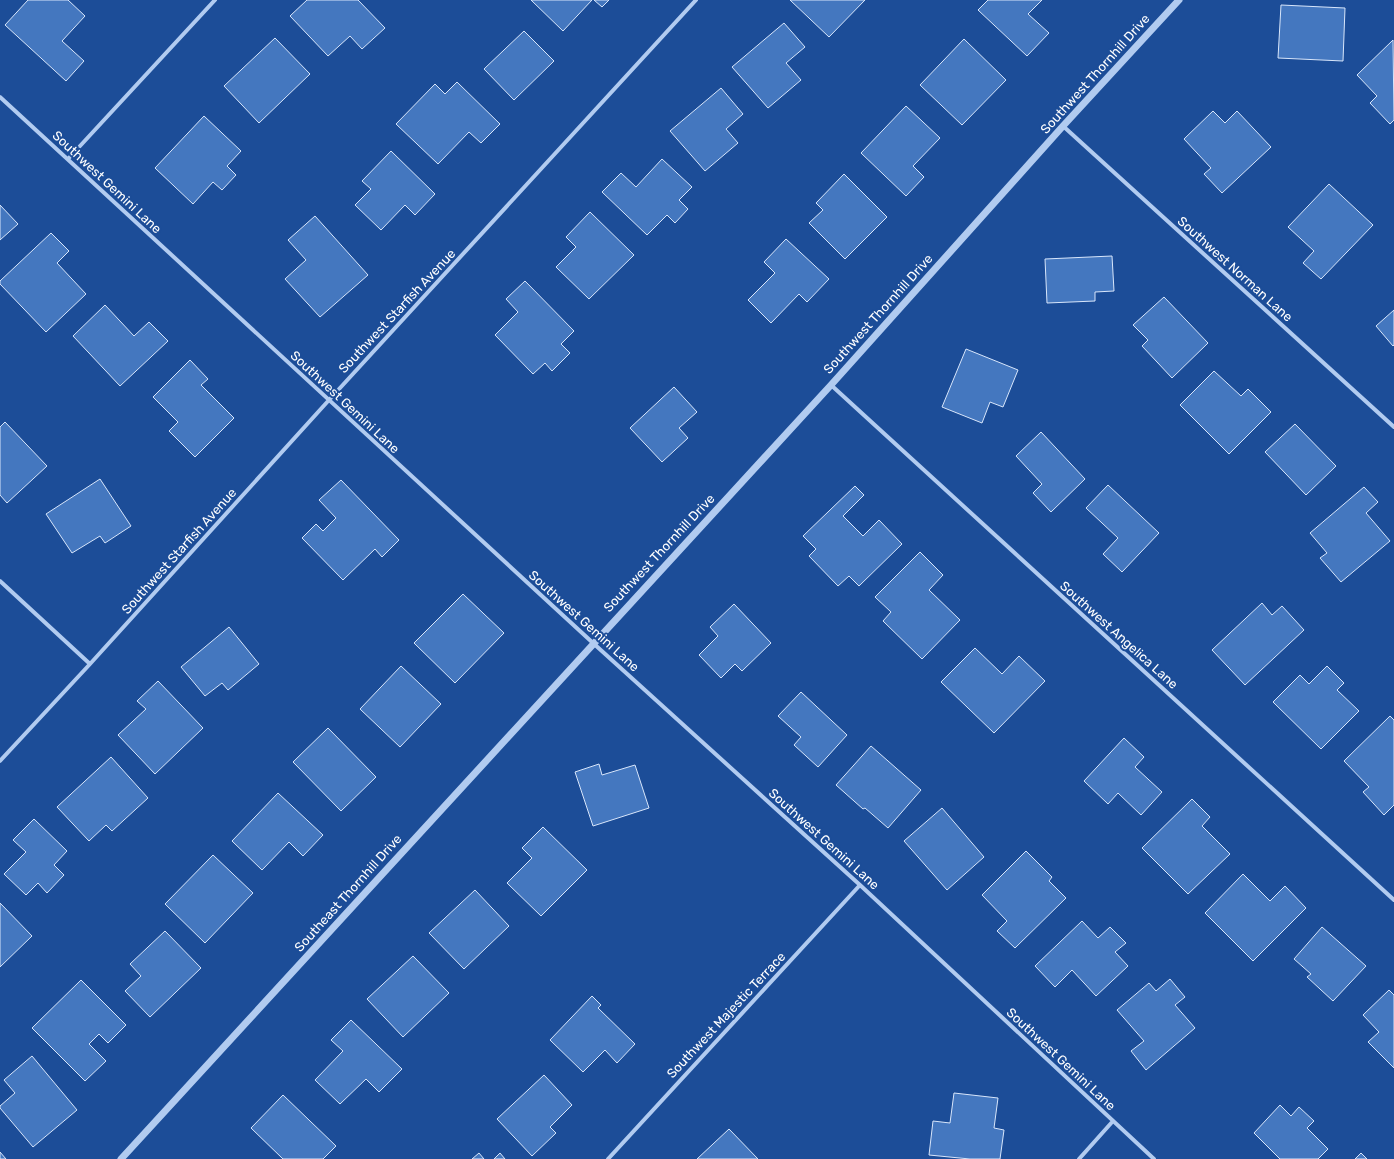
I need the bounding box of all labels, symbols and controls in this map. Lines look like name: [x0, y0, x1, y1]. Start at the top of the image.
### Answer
street label: Southwest Thornhill Drive: [1037, 11, 1153, 137]
street label: Southwest Gemini Lane: [49, 128, 165, 236]
street label: Southwest Norman Lane: [1174, 213, 1296, 325]
street label: Southwest Starfish Avenue: [336, 246, 458, 376]
street label: Southwest Thornhill Drive: [820, 251, 936, 377]
street label: Southwest Gemini Lane: [287, 348, 403, 456]
street label: Southwest Starfish Avenue: [119, 485, 239, 617]
street label: Southwest Thornhill Drive: [600, 491, 718, 615]
street label: Southwest Gemini Lane: [526, 567, 642, 675]
street label: Southwest Angelica Lane: [1056, 578, 1181, 693]
street label: Southwest Gemini Lane: [766, 785, 882, 893]
street label: Southeast Thornhill Drive: [291, 831, 405, 955]
street label: Southwest Majestic Terrace: [664, 949, 788, 1081]
street label: Southwest Gemini Lane: [1003, 1005, 1119, 1113]

